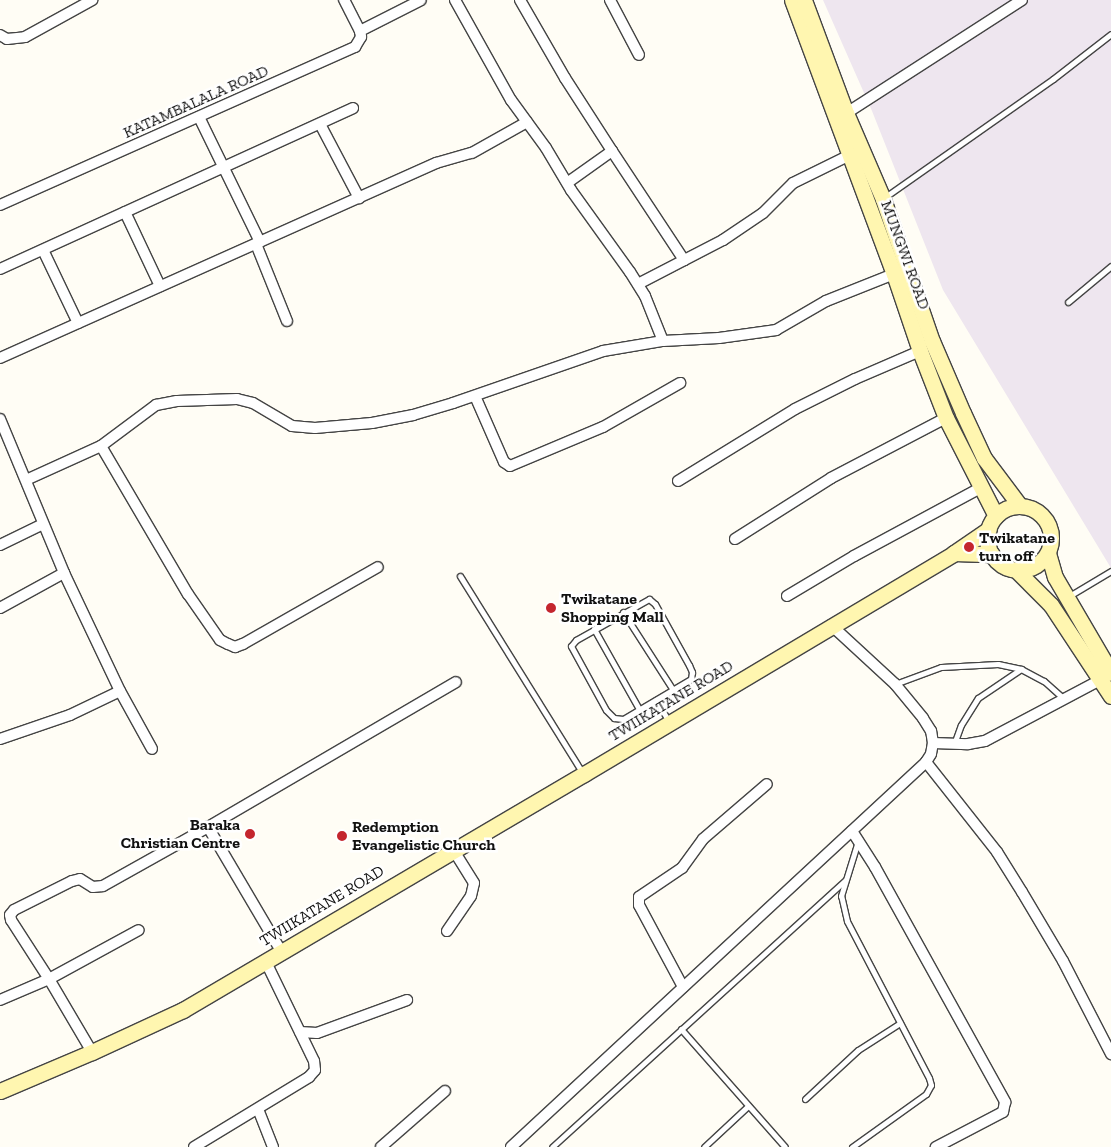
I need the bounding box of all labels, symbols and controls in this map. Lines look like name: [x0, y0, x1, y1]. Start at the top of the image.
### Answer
street label: KATAMBALALA ROAD: [120, 61, 272, 143]
street label: MUNGWI ROAD: [876, 198, 934, 312]
place label: Twikatane turn off: [979, 528, 1055, 566]
marker: Twikatane turn off: [963, 541, 975, 553]
place label: Twikatane Shopping Mall: [561, 589, 664, 627]
marker: Twikatane Shopping Mall: [545, 602, 557, 614]
street label: TWIIKATANE ROAD: [605, 656, 737, 746]
place label: Baraka Christian Centre: [121, 815, 240, 853]
place label: Redemption Evangelistic Church: [352, 817, 495, 855]
marker: Baraka Christian Centre: [244, 828, 256, 840]
marker: Redemption Evangelistic Church: [336, 830, 348, 842]
street label: TWIIKATANE ROAD: [256, 861, 388, 951]

